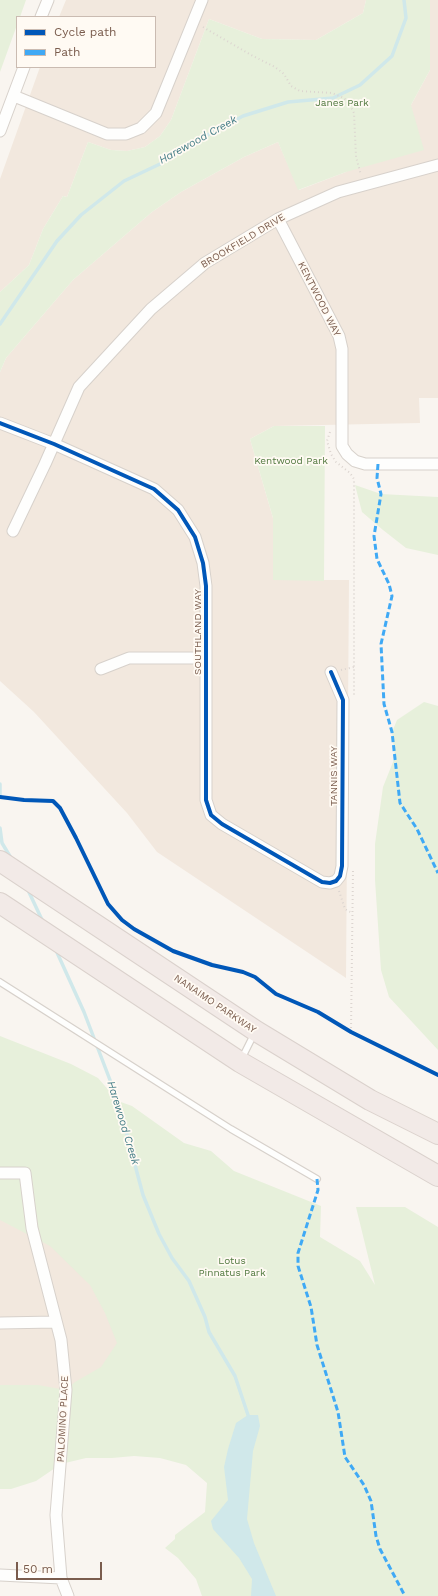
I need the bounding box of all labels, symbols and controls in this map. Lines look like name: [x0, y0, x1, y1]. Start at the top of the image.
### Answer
legend: [16, 16, 156, 68]
text: Cycle path: [54, 25, 116, 39]
text: Path: [54, 45, 80, 59]
park label: Janes Park: [315, 97, 369, 109]
water label: Harewood Creek: [157, 113, 239, 167]
street label: BROOKFIELD DRIVE: [199, 211, 287, 271]
street label: KENTWOOD WAY: [295, 260, 343, 338]
park label: Kentwood Park: [254, 455, 328, 467]
street label: SOUTHLAND WAY: [192, 589, 204, 675]
street label: TANNIS WAY: [328, 746, 340, 806]
street label: NANAIMO PARKWAY: [172, 972, 258, 1036]
water label: Harewood Creek: [104, 1079, 142, 1167]
park label: Lotus Pinnatus Park: [198, 1255, 266, 1278]
street label: PALOMINO PLACE: [55, 1375, 71, 1463]
scale bar: [18, 1554, 104, 1580]
text: 50 m: [23, 1562, 53, 1576]

